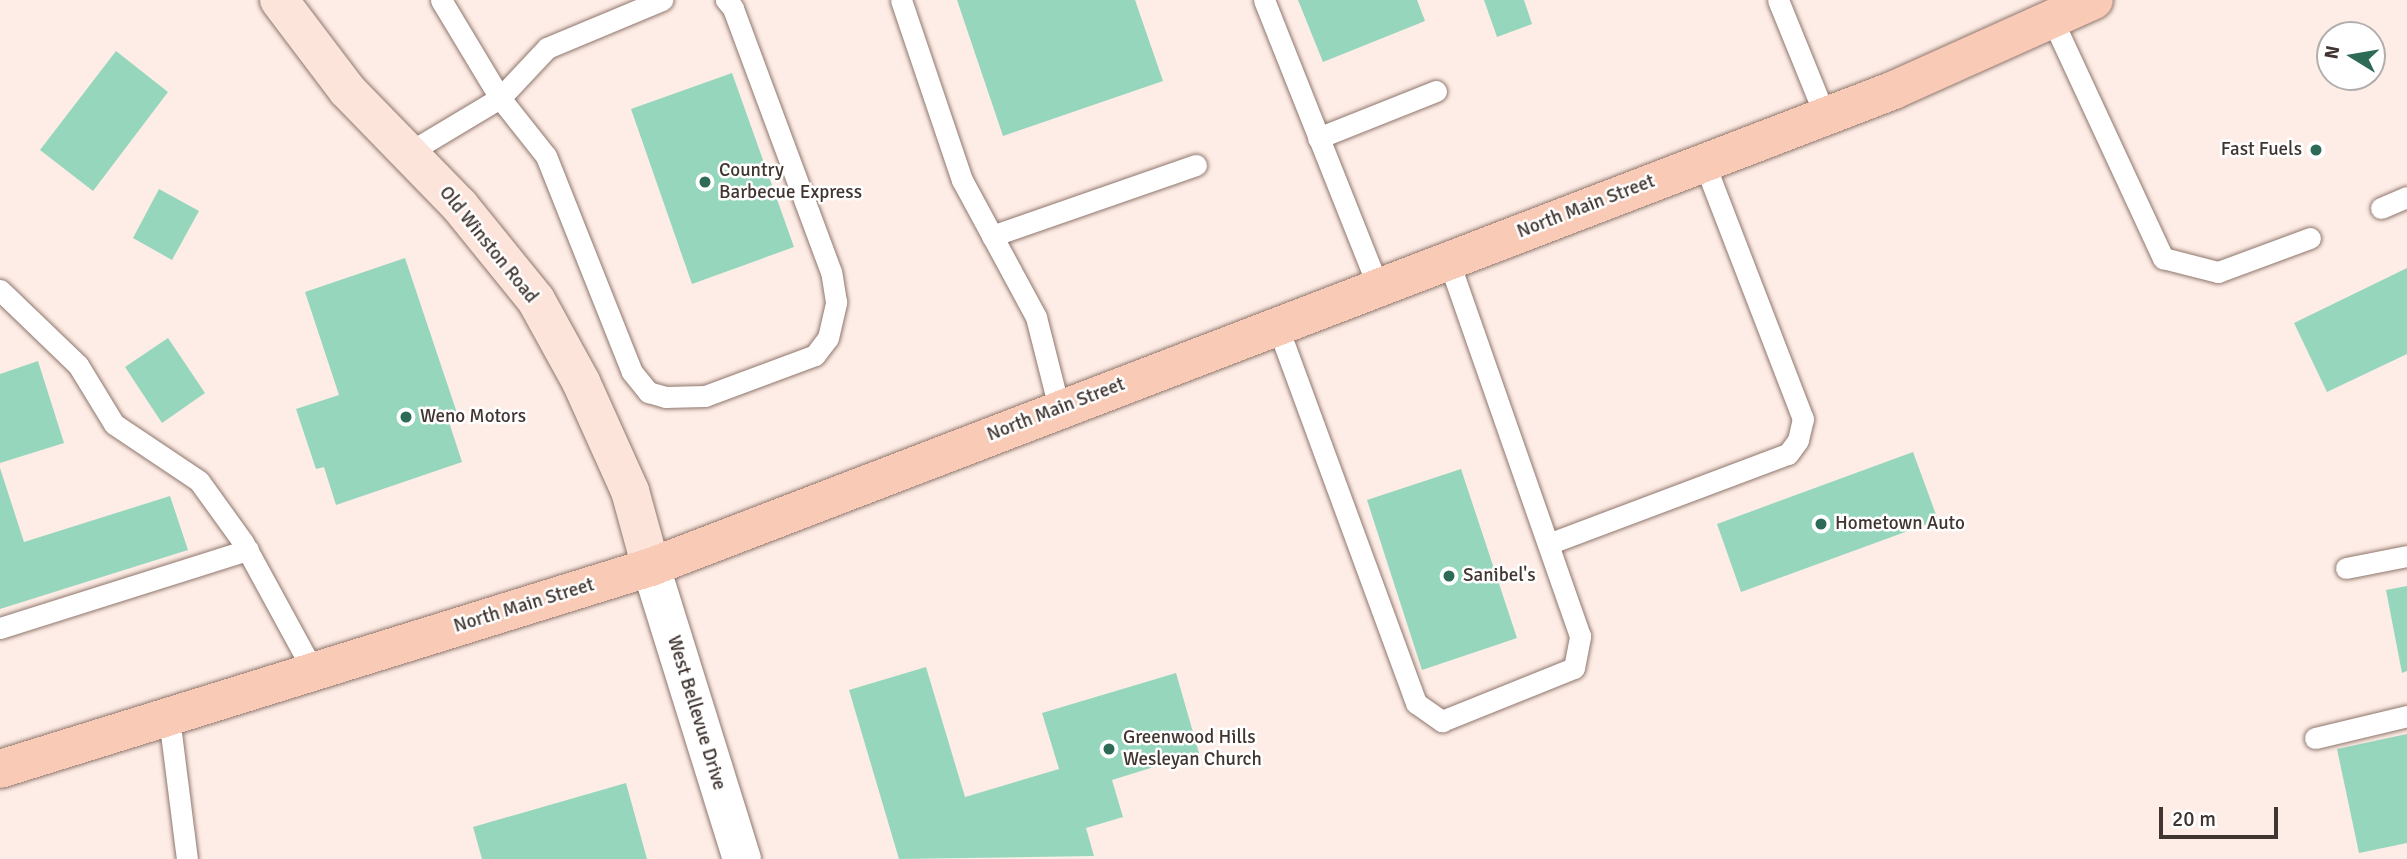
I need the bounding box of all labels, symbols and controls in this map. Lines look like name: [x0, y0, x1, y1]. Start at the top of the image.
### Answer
north arrow: [2316, 21, 2386, 91]
text: N: [2319, 44, 2345, 61]
place label: Fast Fuels: [2221, 139, 2302, 161]
marker: Fast Fuels: [2308, 142, 2324, 158]
place label: Country Barbecue Express: [719, 160, 862, 204]
street label: North Main Street: [1514, 170, 1658, 244]
marker: Country Barbecue Express: [697, 174, 713, 190]
street label: Old Winston Road: [434, 182, 542, 308]
street label: North Main Street: [984, 373, 1128, 447]
place label: Weno Motors: [420, 406, 526, 428]
marker: Weno Motors: [398, 409, 414, 425]
place label: Hometown Auto: [1835, 513, 1965, 535]
marker: Hometown Auto: [1813, 516, 1829, 532]
place label: Sanibel's: [1463, 565, 1535, 587]
marker: Sanibel's: [1441, 568, 1457, 584]
street label: North Main Street: [451, 574, 597, 638]
street label: West Bellevue Drive: [662, 633, 730, 793]
place label: Greenwood Hills Wesleyan Church: [1123, 727, 1262, 771]
marker: Greenwood Hills Wesleyan Church: [1101, 741, 1117, 757]
scale bar: [2162, 792, 2281, 836]
text: 20 m: [2172, 806, 2216, 832]

